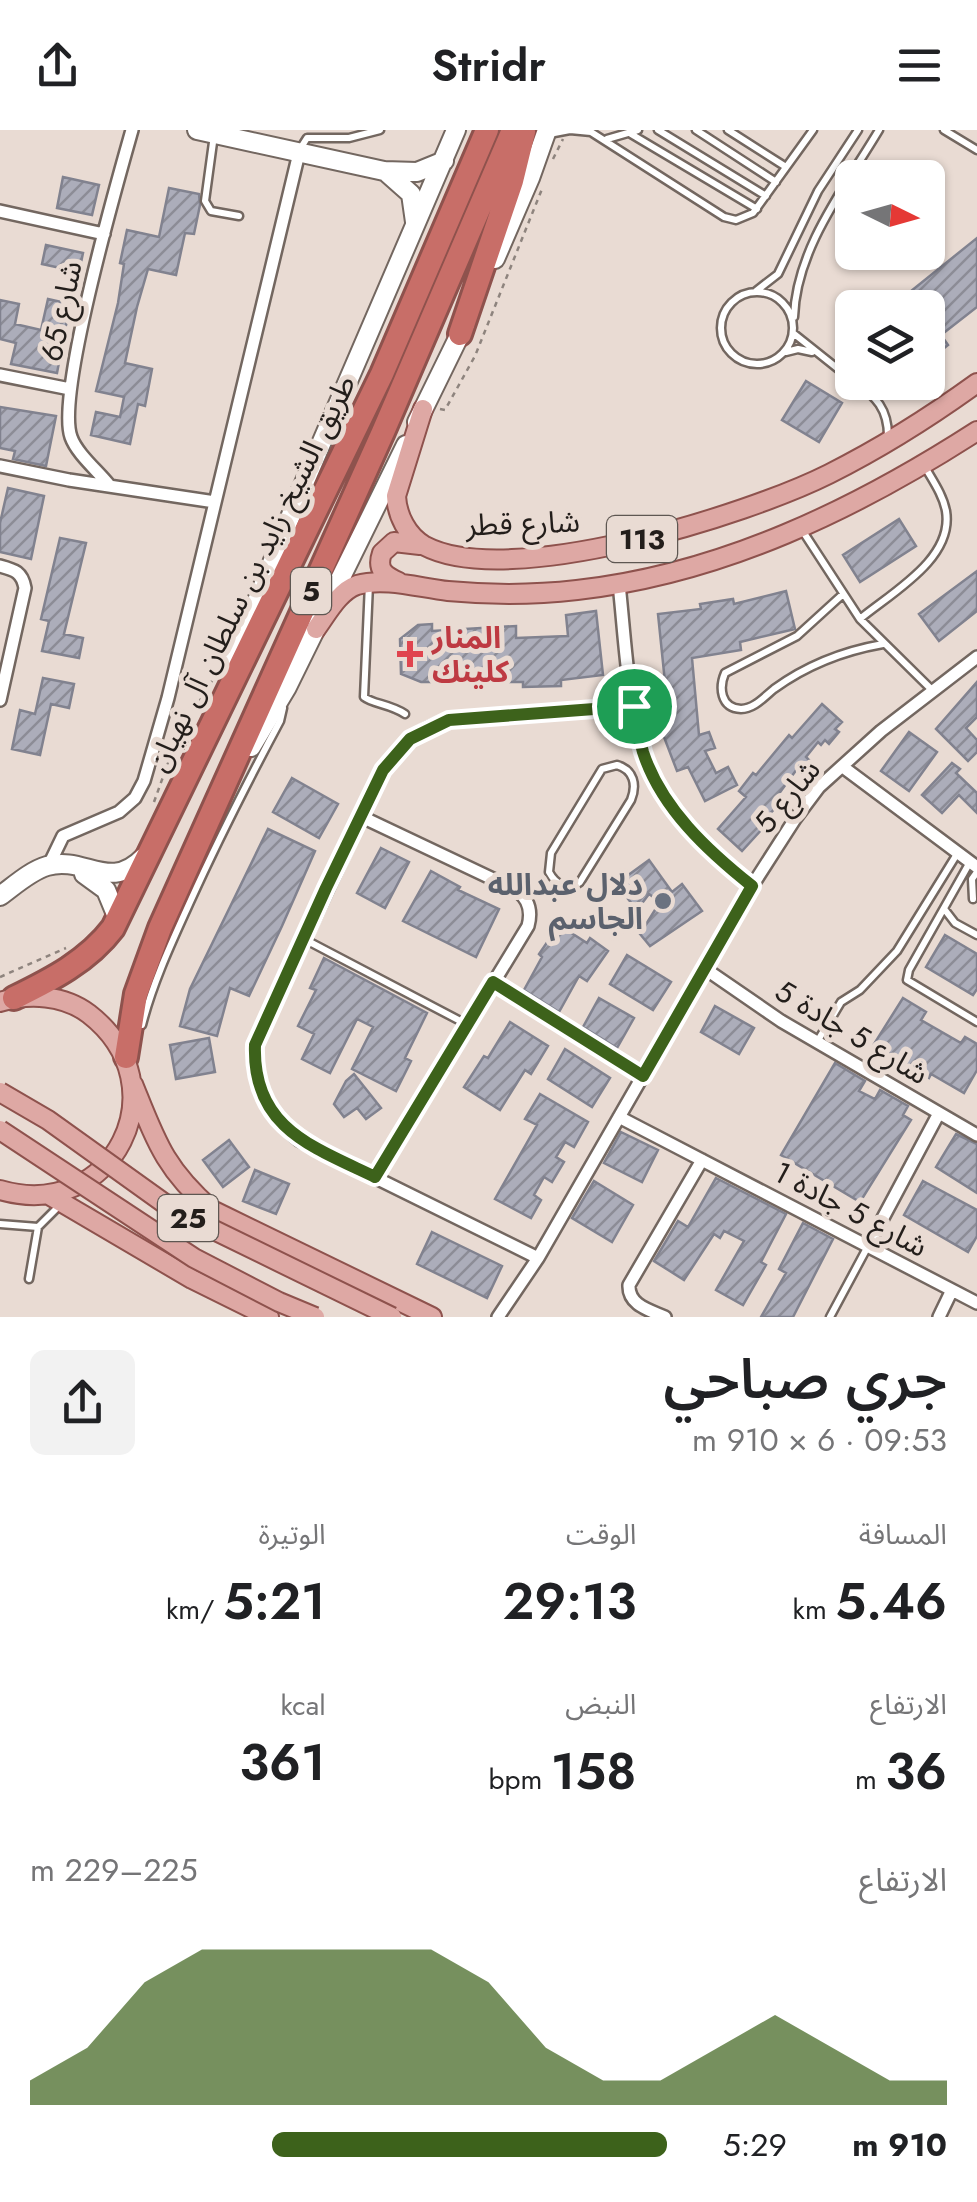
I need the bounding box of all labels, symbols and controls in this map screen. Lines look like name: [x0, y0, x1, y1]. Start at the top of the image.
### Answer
text: Stridr: [431, 33, 546, 98]
icon: share: [30, 38, 85, 93]
icon: menu: [892, 38, 947, 93]
north arrow: [835, 160, 945, 270]
map controls: [835, 160, 945, 400]
street label: شارع 65: [29, 257, 94, 365]
button: layers: [835, 290, 945, 400]
street label: طريق الشيخ زايد بن سلطان آل نهيان: [136, 367, 367, 779]
street label: شارع قطر: [464, 500, 581, 548]
road number: 113: [607, 516, 677, 562]
road number: 5: [291, 568, 331, 614]
place label: المنار كلينك: [430, 616, 509, 693]
marker: المنار كلينك: [397, 641, 423, 667]
pin: [592, 664, 677, 749]
icon: arrive: [607, 679, 662, 734]
street label: شارع 5: [744, 750, 831, 843]
place label: دلال عبدالله الجاسم: [488, 863, 643, 942]
marker: دلال عبدالله الجاسم: [652, 890, 674, 912]
street label: شارع 5 جادة 5: [767, 969, 937, 1096]
street label: شارع 5 جادة 1: [766, 1150, 936, 1268]
road number: 25: [158, 1195, 218, 1241]
text: جري صباحي: [663, 1339, 947, 1419]
button: share: [30, 1350, 135, 1455]
text: 09:53 · 6 × 910 m: [692, 1417, 947, 1463]
text: الوتيرة: [258, 1514, 326, 1555]
text: الوقت: [566, 1514, 636, 1555]
text: المسافة: [859, 1514, 947, 1555]
text: 5:21: [223, 1565, 326, 1638]
text: 29:13: [503, 1565, 636, 1638]
text: 5.46: [835, 1565, 947, 1638]
text: /km: [166, 1589, 223, 1630]
text: km: [793, 1589, 835, 1630]
text: النبض: [565, 1684, 636, 1725]
text: الارتفاع: [870, 1684, 947, 1725]
text: kcal: [280, 1685, 326, 1726]
text: 361: [239, 1726, 326, 1799]
text: 158: [551, 1735, 636, 1808]
text: 36: [885, 1735, 947, 1808]
text: bpm: [489, 1759, 551, 1800]
text: m: [855, 1759, 885, 1800]
text: 225–229 m: [30, 1847, 198, 1893]
text: الارتفاع: [859, 1857, 947, 1903]
text: 5:29: [723, 2122, 787, 2168]
text: 910 m: [852, 2122, 947, 2168]

